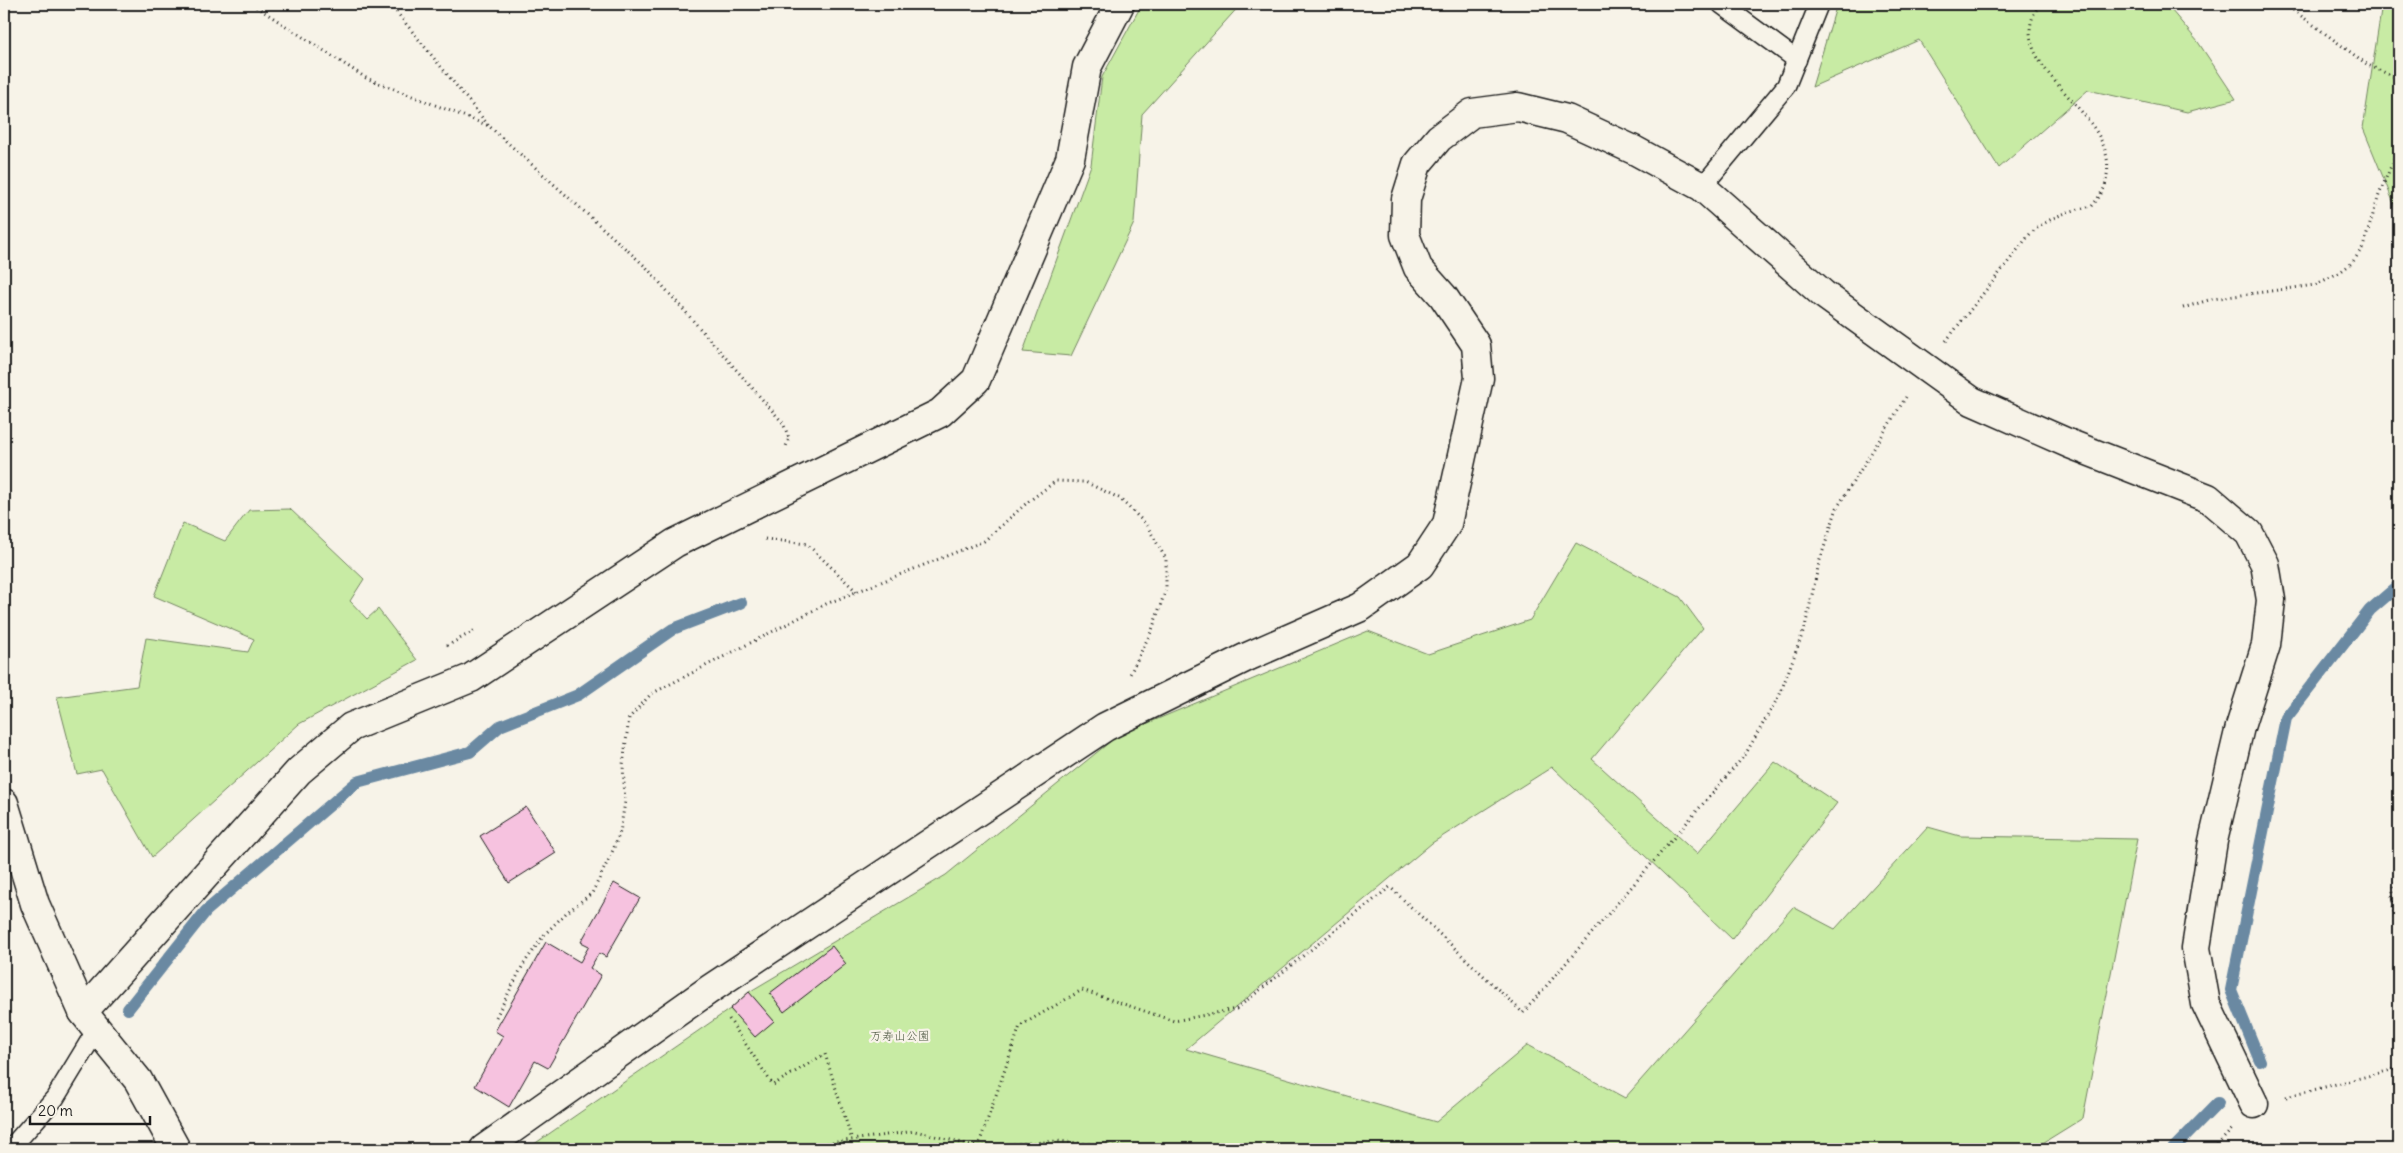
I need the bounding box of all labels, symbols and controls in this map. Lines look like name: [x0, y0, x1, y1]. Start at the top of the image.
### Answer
park label: 万寿山公園: [870, 1028, 930, 1043]
scale bar: [30, 1093, 150, 1125]
text: 20 m: [38, 1101, 73, 1120]

